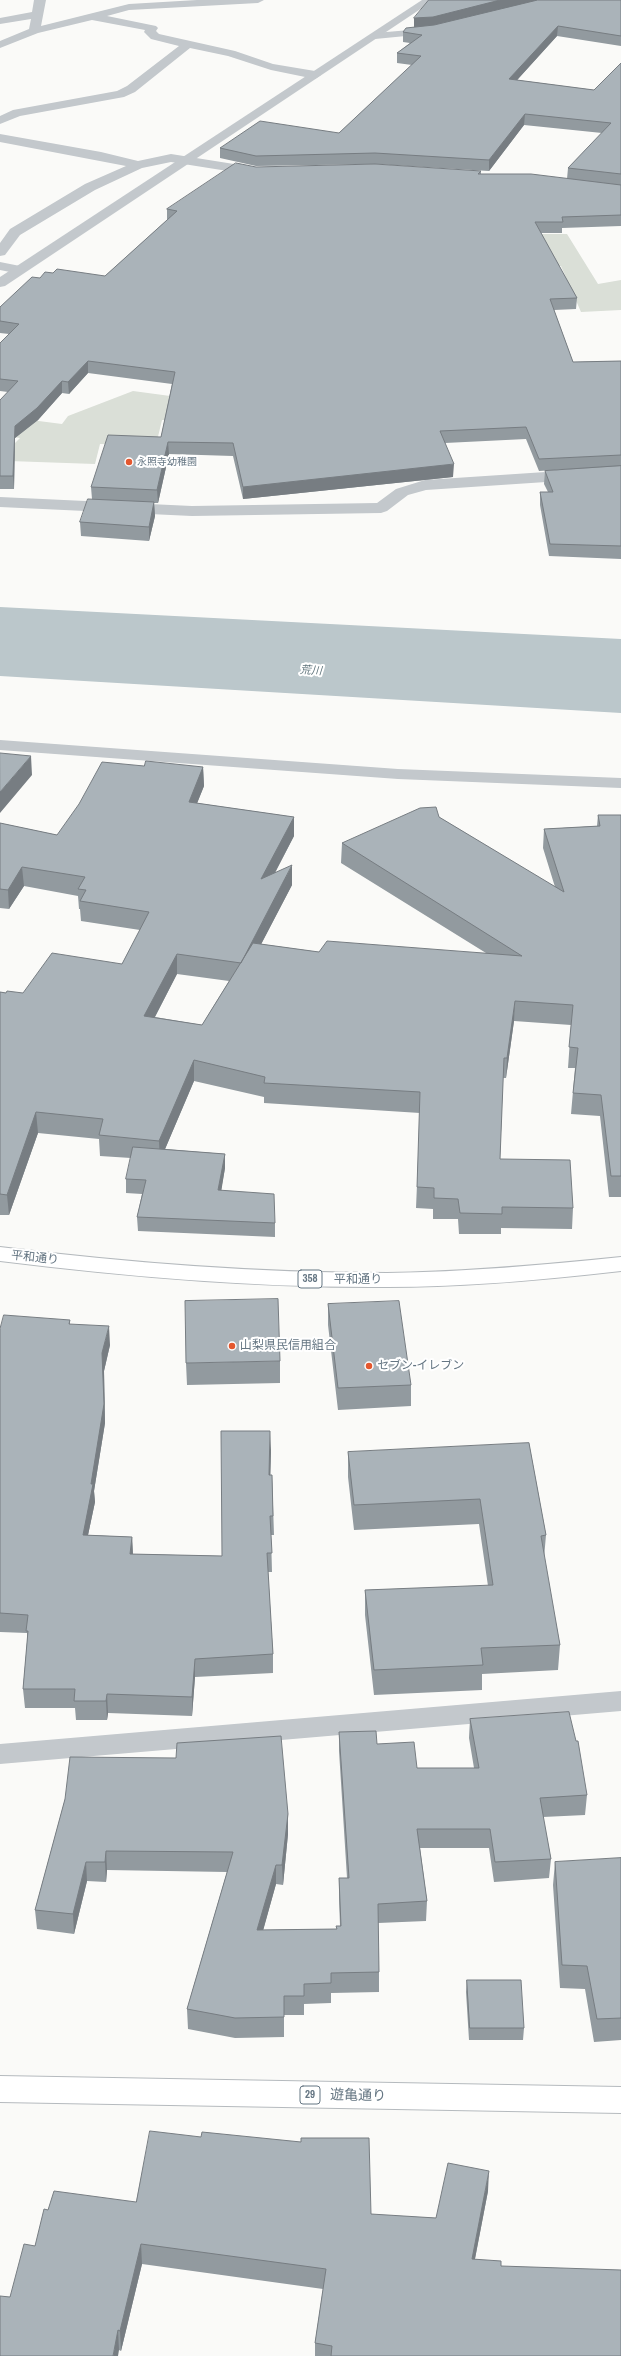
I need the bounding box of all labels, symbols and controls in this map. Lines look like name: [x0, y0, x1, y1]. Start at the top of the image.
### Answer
place label: 永照寺幼稚園: [137, 456, 197, 468]
marker: 永照寺幼稚園: [124, 457, 134, 467]
water label: 荒川: [300, 664, 322, 678]
street label: 平和通り: [10, 1248, 60, 1268]
road number: 358: [298, 1270, 322, 1288]
street label: 平和通り: [334, 1273, 382, 1287]
place label: 山梨県民信用組合: [240, 1339, 336, 1353]
marker: 山梨県民信用組合: [227, 1341, 237, 1351]
place label: セブン-イレブン: [377, 1359, 464, 1373]
marker: セブン-イレブン: [364, 1361, 374, 1371]
road number: 29: [300, 2086, 320, 2104]
street label: 遊亀通り: [330, 2087, 386, 2105]

